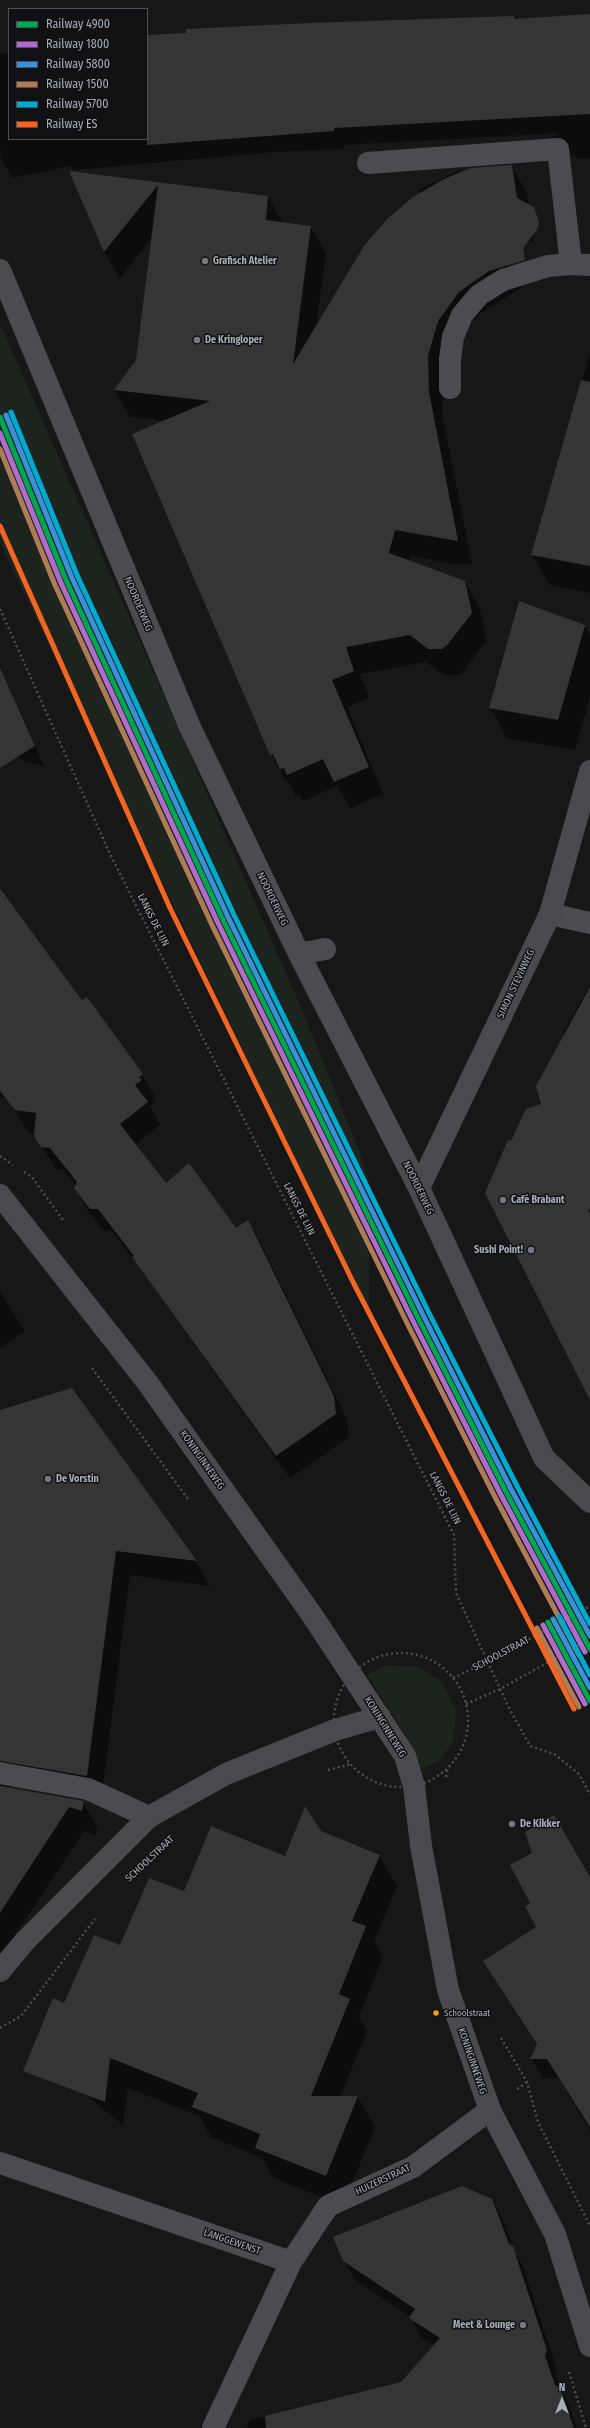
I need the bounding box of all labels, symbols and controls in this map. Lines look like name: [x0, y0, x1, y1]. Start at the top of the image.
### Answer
legend: [8, 8, 148, 140]
text: Railway 4900: [46, 17, 110, 31]
text: Railway 1800: [46, 37, 109, 51]
text: Railway 5800: [46, 57, 110, 71]
text: Railway 1500: [46, 77, 109, 91]
text: Railway 5700: [46, 97, 109, 111]
text: Railway ES: [46, 117, 98, 131]
place label: Grafisch Atelier: [213, 255, 277, 267]
marker: Grafisch Atelier: [200, 256, 210, 266]
place label: De Kringloper: [205, 334, 263, 346]
marker: De Kringloper: [192, 335, 202, 345]
street label: NOORDERWEG: [121, 575, 155, 633]
street label: NOORDERWEG: [254, 870, 290, 928]
street label: LANGS DE LIJN: [135, 892, 171, 948]
street label: SIMON STEVINWEG: [495, 948, 537, 1020]
street label: NOORDERWEG: [400, 1159, 436, 1217]
street label: LANGS DE LIJN: [281, 1181, 317, 1237]
place label: Café Brabant: [511, 1194, 564, 1206]
marker: Café Brabant: [498, 1195, 508, 1205]
place label: Sushi Point!: [474, 1244, 523, 1256]
marker: Sushi Point!: [526, 1245, 536, 1255]
street label: KONINGINNEWEG: [177, 1428, 227, 1492]
street label: LANGS DE LIJN: [427, 1470, 463, 1526]
place label: De Vorstin: [56, 1473, 99, 1485]
marker: De Vorstin: [43, 1474, 53, 1484]
street label: SCHOOLSTRAAT: [471, 1634, 531, 1674]
street label: KONINGINNEWEG: [362, 1694, 408, 1760]
place label: De Kikker: [520, 1818, 560, 1830]
marker: De Kikker: [507, 1819, 517, 1829]
street label: SCHOOLSTRAAT: [123, 1833, 177, 1885]
marker: Schoolstraat: [431, 2008, 441, 2018]
place label: Schoolstraat: [444, 2008, 490, 2018]
street label: KONINGINNEWEG: [455, 2026, 489, 2096]
street label: HUIZERSTRAAT: [354, 2162, 412, 2198]
street label: LANGGEWENST: [202, 2227, 262, 2257]
place label: Meet & Lounge: [453, 2319, 515, 2331]
marker: Meet & Lounge: [518, 2320, 528, 2330]
north arrow: [542, 2380, 582, 2420]
text: N: [559, 2381, 565, 2394]

